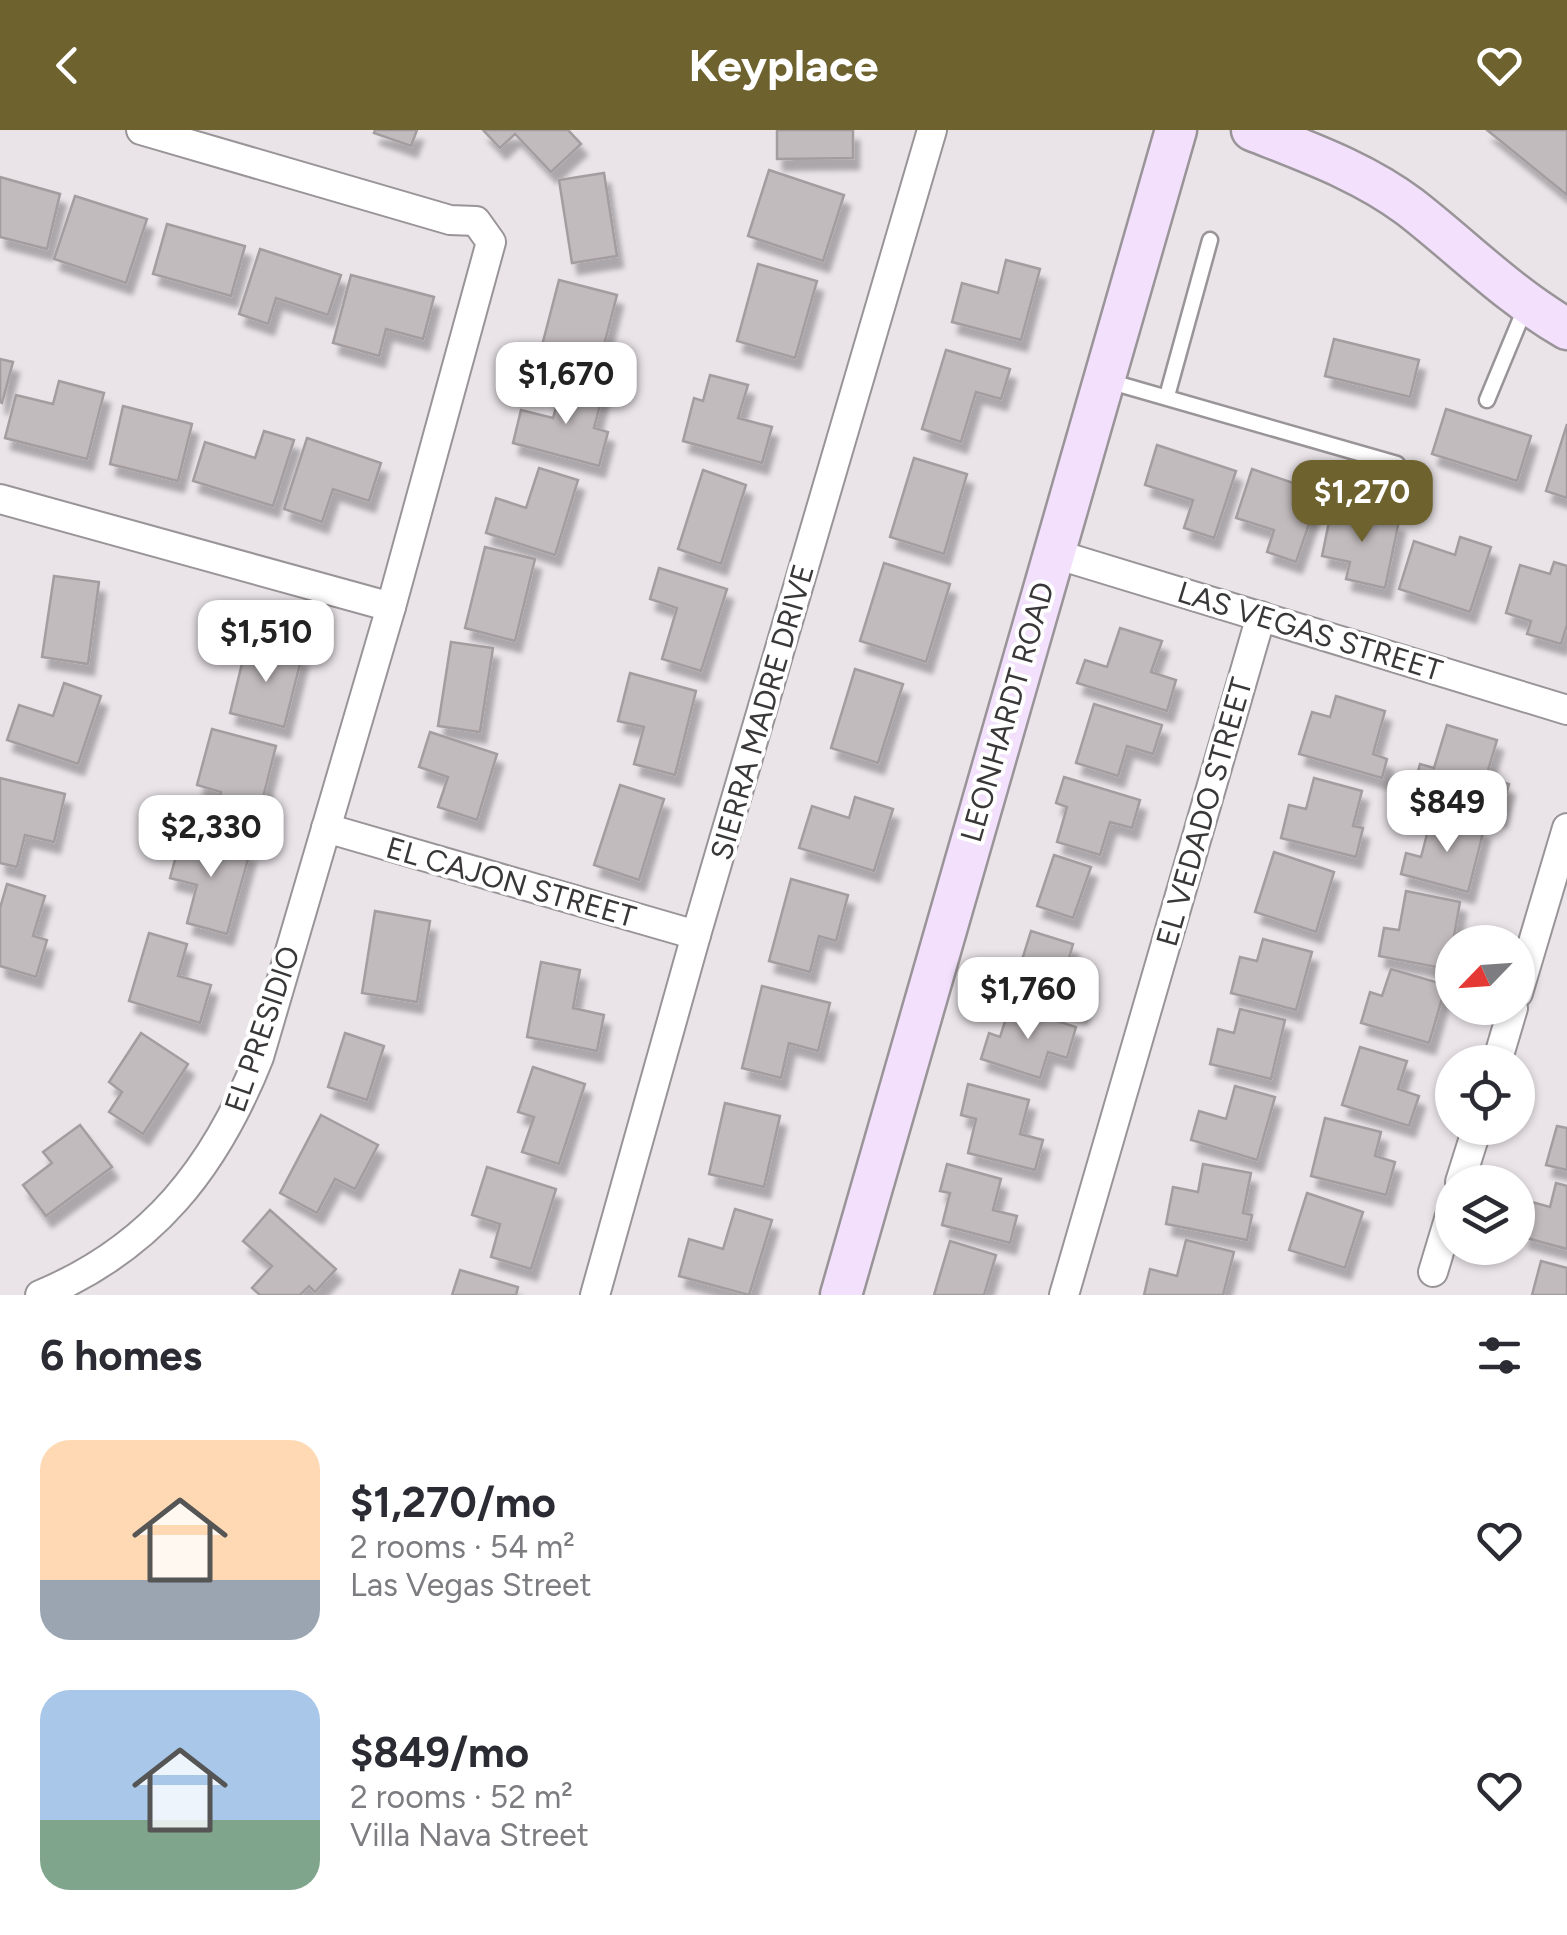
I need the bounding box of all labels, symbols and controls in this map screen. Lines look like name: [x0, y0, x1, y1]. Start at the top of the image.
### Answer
icon: back: [40, 38, 95, 93]
text: Keyplace: [688, 38, 879, 92]
icon: heart: [1472, 38, 1527, 93]
pin: $1,670: [485, 342, 647, 427]
text: $1,670: [518, 355, 614, 393]
pin: $1,270: [1281, 460, 1443, 545]
text: $1,270: [1314, 473, 1410, 511]
street label: SIERRA MADRE DRIVE: [702, 560, 822, 864]
street label: LAS VEGAS STREET: [1173, 573, 1447, 689]
street label: LEONHARDT ROAD: [952, 578, 1062, 846]
pin: $1,510: [185, 600, 347, 685]
text: $1,510: [220, 613, 312, 651]
street label: EL VEDADO STREET: [1148, 673, 1260, 950]
pin: $849: [1388, 770, 1506, 855]
text: $849: [1409, 783, 1485, 821]
pin: $2,330: [130, 795, 292, 880]
text: $2,330: [161, 808, 261, 846]
street label: EL CAJON STREET: [382, 829, 640, 935]
north arrow: [1435, 925, 1535, 1025]
map controls: [1435, 925, 1535, 1265]
street label: EL PRESIDIO: [216, 941, 308, 1117]
pin: $1,760: [947, 957, 1109, 1042]
text: $1,760: [980, 970, 1076, 1008]
button: locate: [1435, 1045, 1535, 1145]
button: layers: [1435, 1165, 1535, 1265]
icon: filters: [1472, 1328, 1527, 1383]
text: 6 homes: [40, 1330, 202, 1381]
text: $1,270/mo: [350, 1477, 556, 1528]
icon: home: [120, 1480, 240, 1600]
icon: heart: [1472, 1513, 1527, 1568]
text: 2 rooms · 54 m²: [350, 1528, 575, 1566]
text: Las Vegas Street: [350, 1566, 592, 1604]
text: $849/mo: [350, 1727, 529, 1778]
icon: home: [120, 1730, 240, 1850]
icon: heart: [1472, 1763, 1527, 1818]
text: 2 rooms · 52 m²: [350, 1778, 573, 1816]
text: Villa Nava Street: [350, 1816, 589, 1854]

